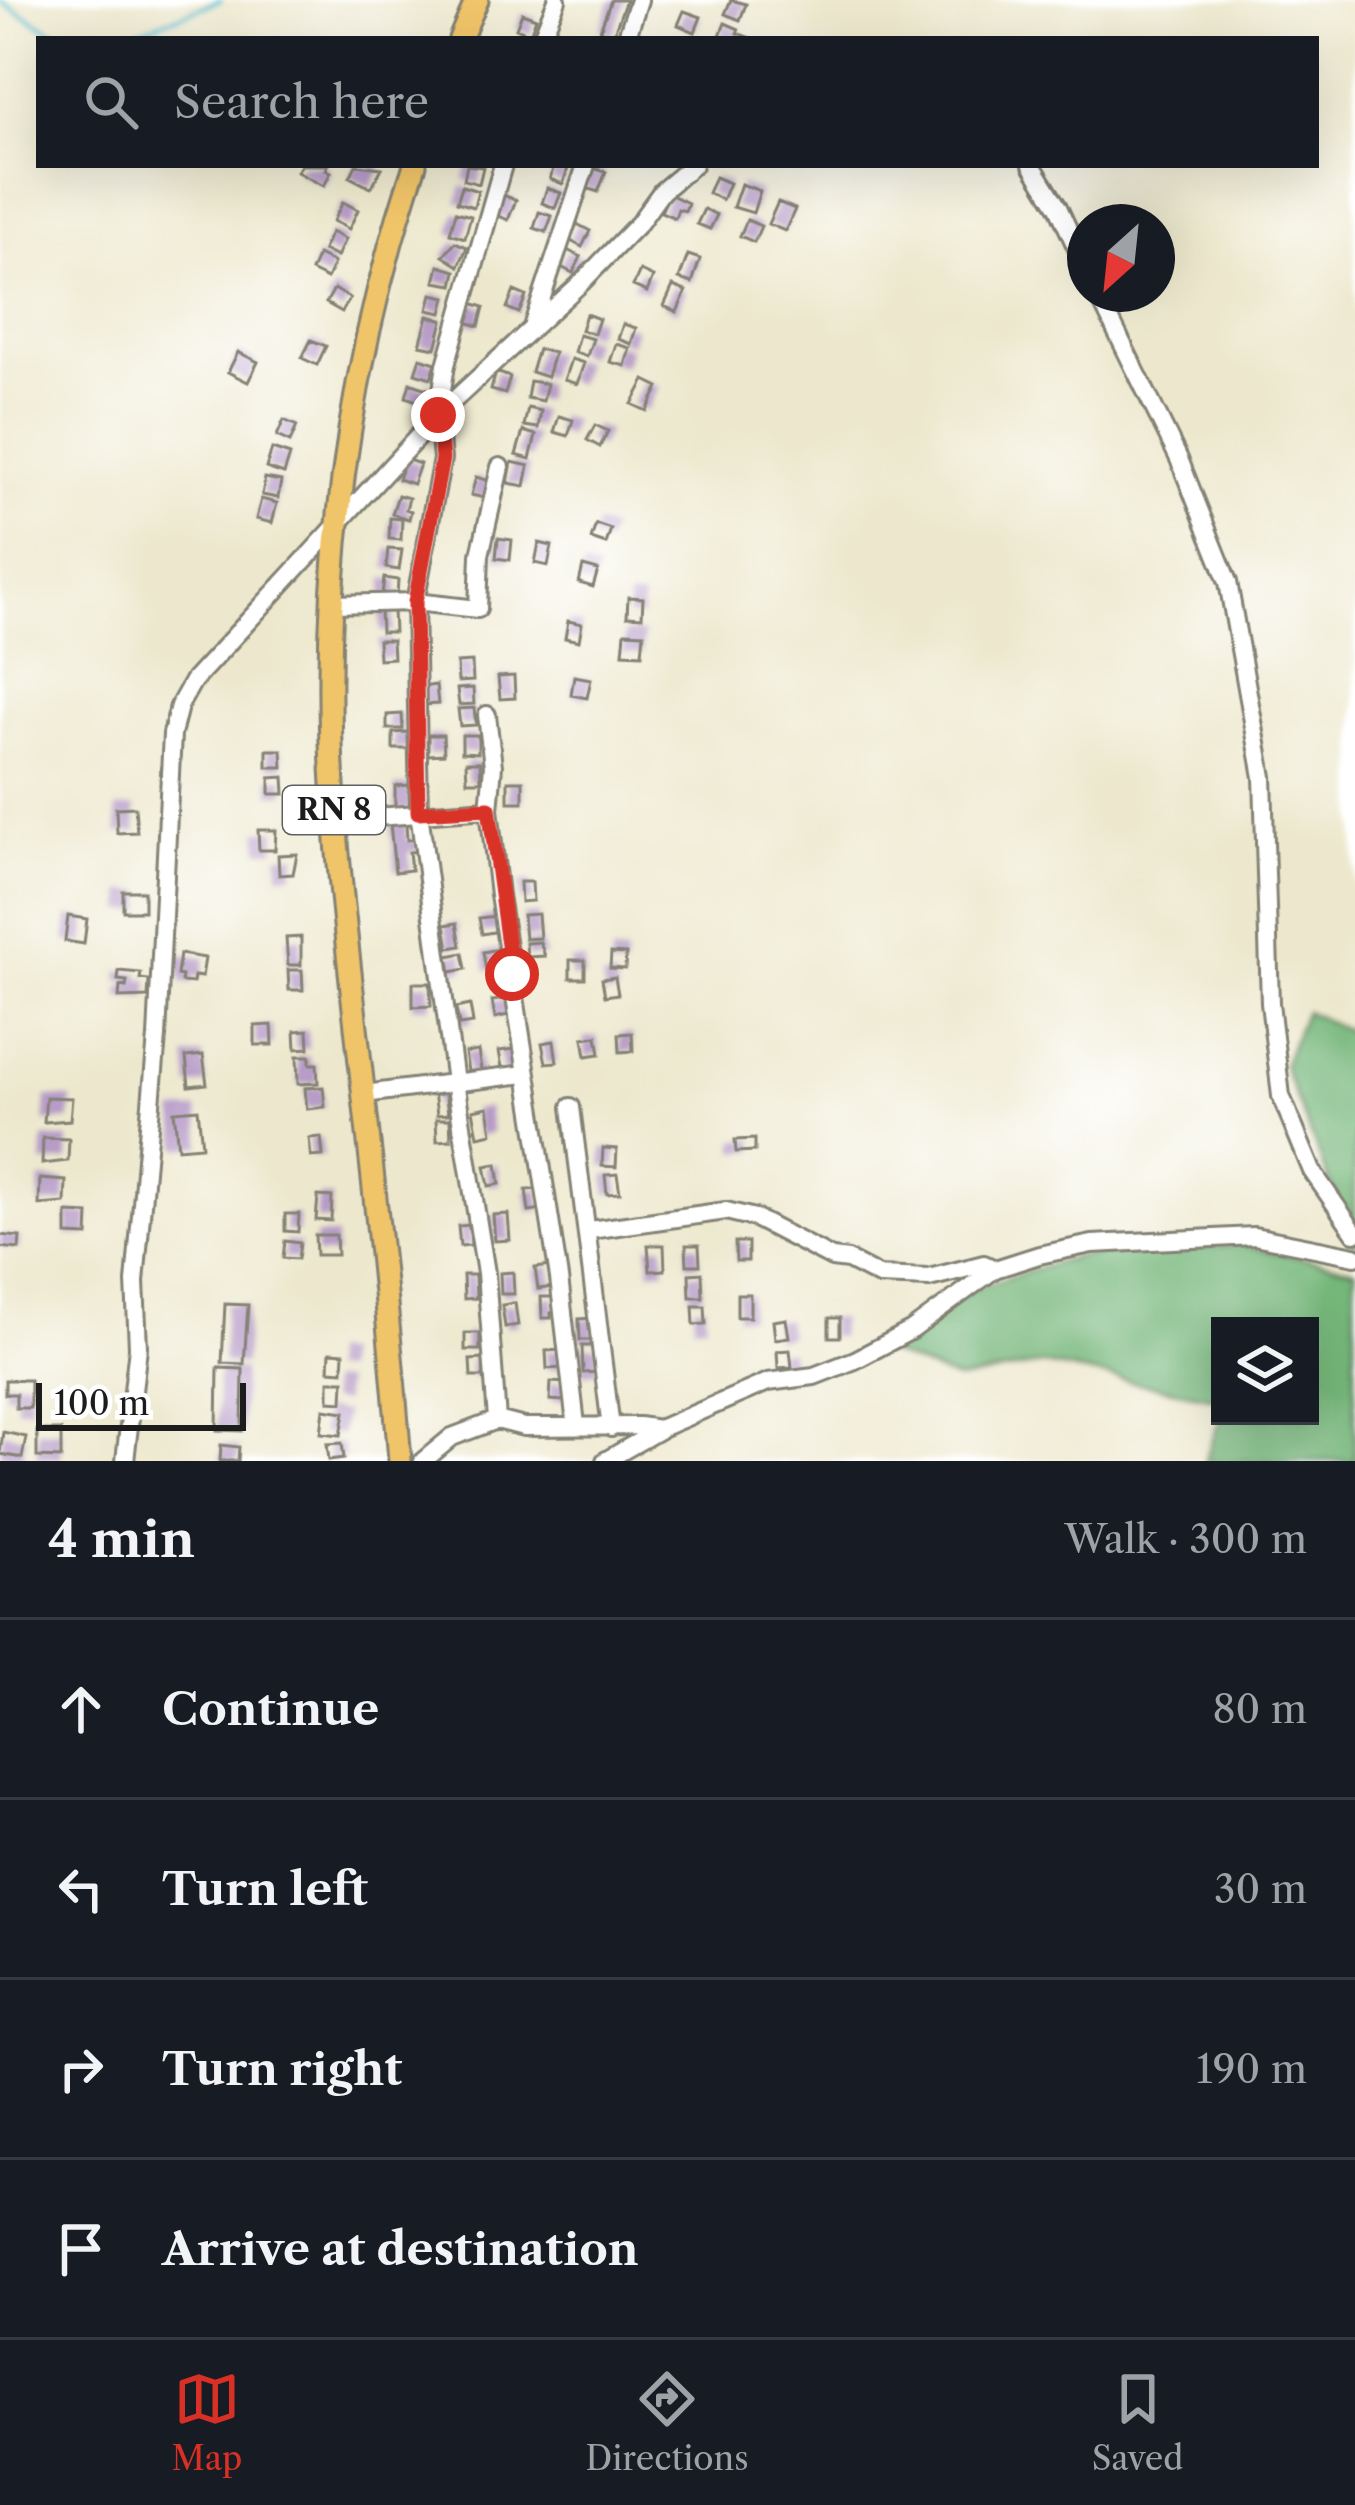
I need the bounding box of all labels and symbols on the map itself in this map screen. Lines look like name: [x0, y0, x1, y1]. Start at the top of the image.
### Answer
north arrow: [1067, 204, 1175, 312]
route end: [411, 388, 465, 442]
road number: RN 8: [283, 786, 385, 834]
route start: [485, 947, 539, 1001]
scale bar: [36, 1377, 246, 1430]

